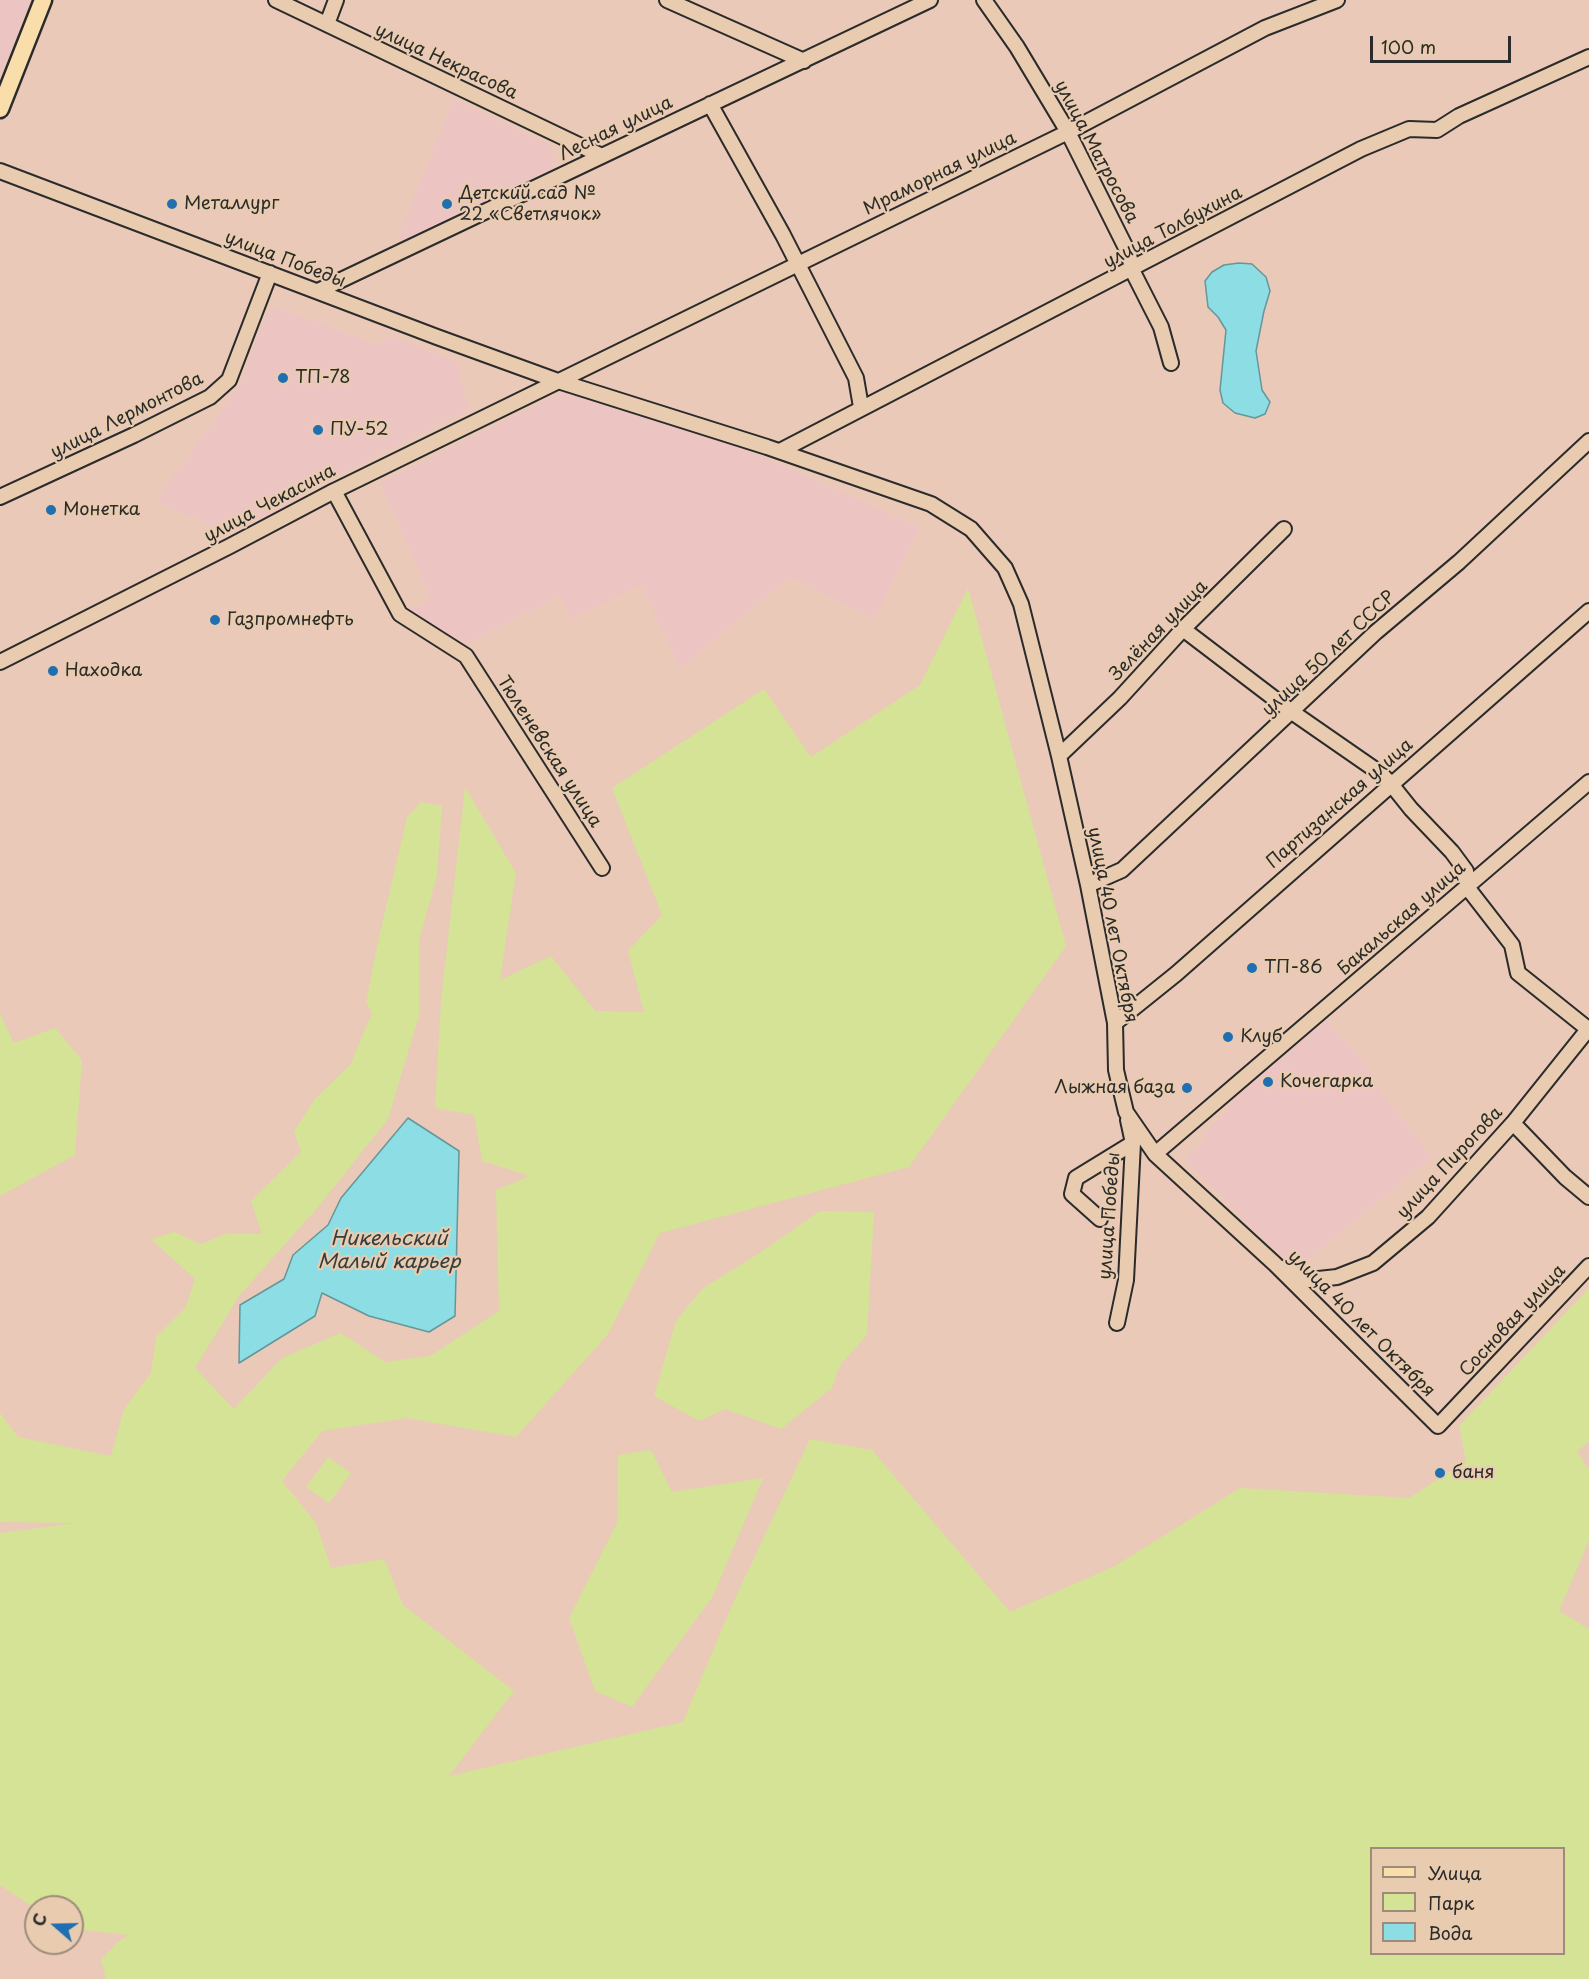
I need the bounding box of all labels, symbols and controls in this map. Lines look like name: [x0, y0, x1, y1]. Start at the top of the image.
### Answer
street label: улица Некрасова: [371, 19, 521, 105]
scale bar: [1373, 24, 1514, 62]
text: 100 m: [1381, 33, 1436, 60]
street label: улица Матросова: [1049, 77, 1143, 227]
street label: Лесная улица: [556, 92, 676, 166]
street label: Мраморная улица: [860, 128, 1020, 220]
street label: улица Толбухина: [1100, 182, 1246, 274]
place label: Детский сад № 22 «Светлячок»: [459, 183, 601, 226]
place label: Металлург: [184, 193, 279, 215]
marker: Металлург: [165, 197, 179, 211]
marker: Детский сад № 22 «Светлячок»: [440, 197, 454, 211]
street label: улица Победы: [221, 227, 349, 293]
place label: ТП-78: [295, 367, 351, 389]
street label: улица Лермонтова: [47, 368, 207, 464]
marker: ТП-78: [276, 371, 290, 385]
place label: ПУ-52: [330, 419, 388, 441]
marker: ПУ-52: [311, 423, 325, 437]
street label: улица Чекасина: [201, 460, 339, 548]
place label: Монетка: [63, 499, 140, 521]
marker: Монетка: [44, 503, 58, 517]
street label: Зелёная улица: [1105, 576, 1213, 686]
street label: улица 50 лет СССР: [1258, 587, 1400, 721]
place label: Газпромнефть: [227, 609, 354, 631]
marker: Газпромнефть: [208, 613, 222, 627]
place label: Находка: [65, 660, 142, 682]
marker: Находка: [46, 664, 60, 678]
street label: Тюленевская улица: [492, 672, 606, 832]
street label: Партизанская улица: [1262, 735, 1418, 873]
street label: улица 40 лет Октября: [1082, 825, 1142, 1025]
street label: Бакальская улица: [1334, 858, 1470, 980]
place label: ТП-86: [1264, 957, 1322, 979]
marker: ТП-86: [1245, 961, 1259, 975]
place label: Клуб: [1240, 1026, 1282, 1048]
marker: Клуб: [1221, 1030, 1235, 1044]
place label: Кочегарка: [1280, 1071, 1373, 1093]
marker: Кочегарка: [1261, 1075, 1275, 1089]
place label: Лыжная база: [1054, 1077, 1175, 1099]
marker: Лыжная база: [1180, 1081, 1194, 1095]
street label: улица Пирогова: [1393, 1103, 1507, 1223]
street label: улица Победы: [1095, 1151, 1125, 1281]
water label: Никельский Малый карьер: [317, 1227, 461, 1274]
street label: улица 40 лет Октября: [1283, 1246, 1439, 1402]
street label: Сосновая улица: [1456, 1261, 1570, 1381]
place label: баня: [1452, 1462, 1494, 1484]
marker: баня: [1433, 1466, 1447, 1480]
legend: [1370, 1847, 1565, 1955]
text: Улица: [1428, 1859, 1482, 1886]
text: Парк: [1428, 1889, 1474, 1916]
north arrow: [24, 1895, 84, 1955]
text: С: [26, 1910, 52, 1929]
text: Вода: [1428, 1919, 1473, 1946]

